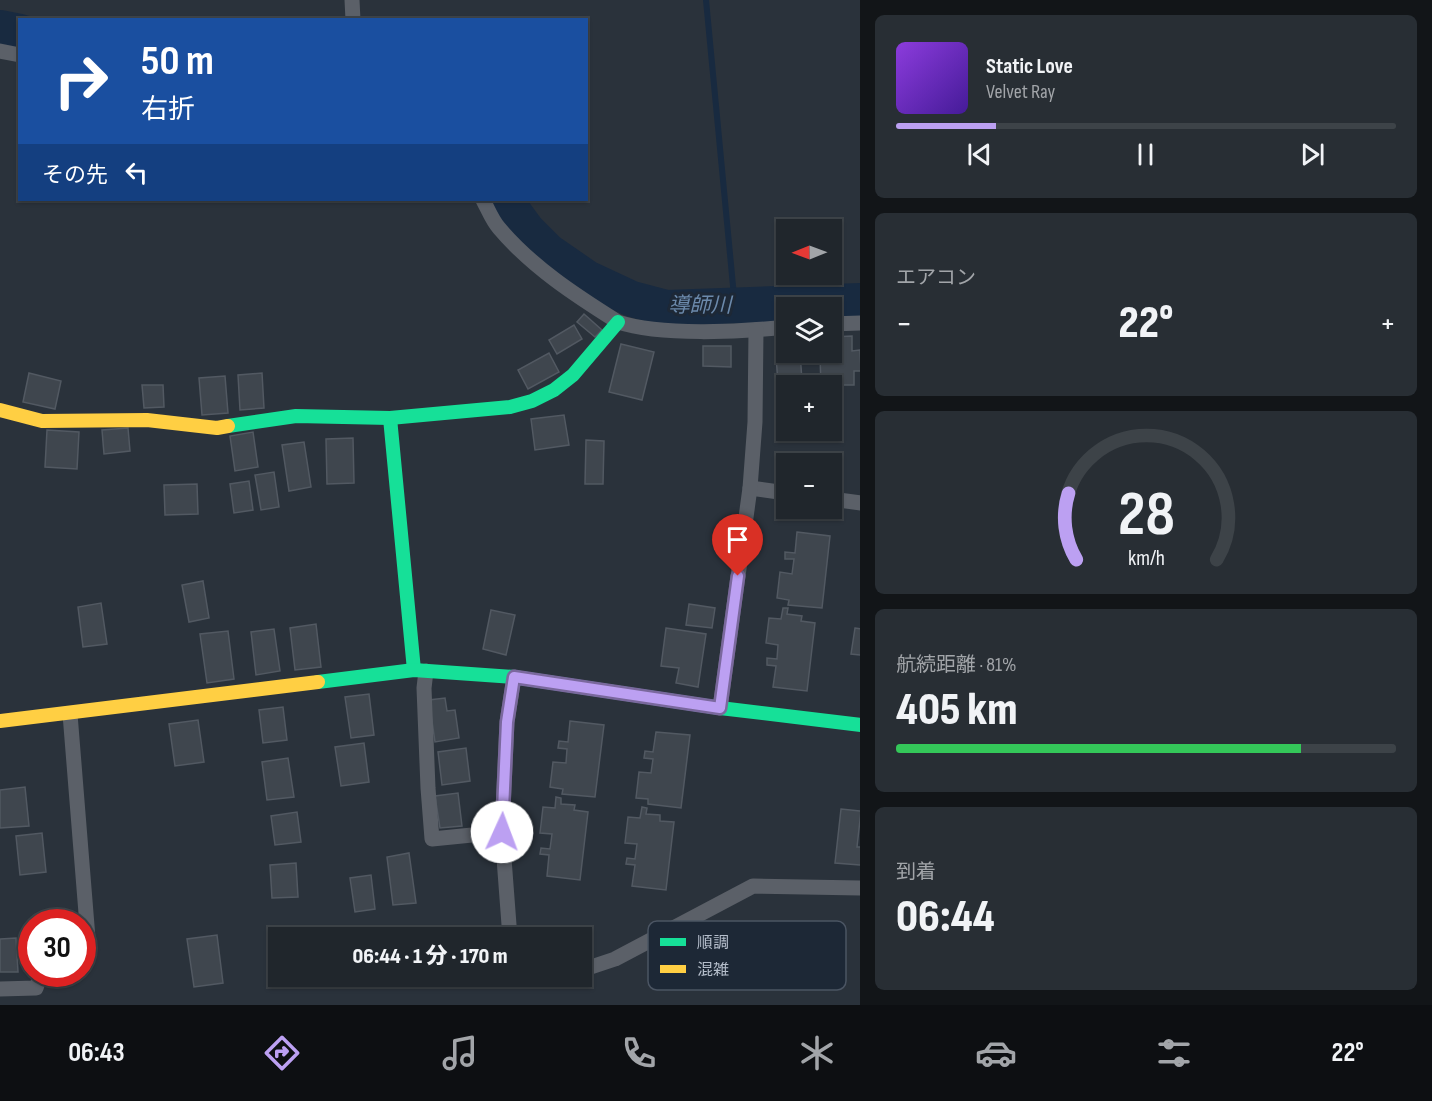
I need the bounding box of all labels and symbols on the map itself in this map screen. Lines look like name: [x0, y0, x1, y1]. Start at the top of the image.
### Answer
north arrow: [776, 219, 842, 285]
water label: 導師川: [669, 293, 733, 318]
pin: [712, 514, 763, 576]
position arrow: [470, 800, 534, 864]
speed limit sign: 30: [18, 909, 96, 987]
legend: [648, 921, 846, 990]
text: 順調: [697, 934, 729, 953]
text: 混雑: [697, 961, 729, 980]

